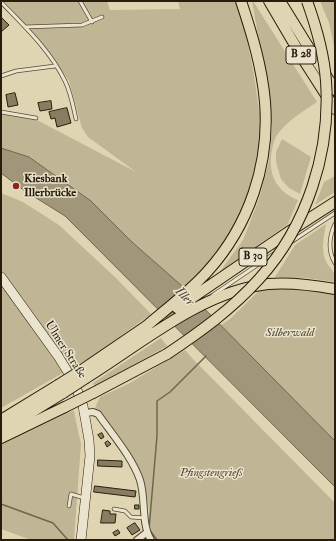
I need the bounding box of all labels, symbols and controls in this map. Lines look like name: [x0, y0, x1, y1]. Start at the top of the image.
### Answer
road number: B 28: [286, 46, 316, 64]
place label: Kiesbank Illerbrücke: [24, 172, 76, 200]
marker: Kiesbank Illerbrücke: [11, 181, 21, 191]
road number: B 30: [239, 248, 267, 266]
water label: Iller: [171, 284, 197, 310]
street label: Ulmer Straße: [41, 318, 89, 382]
park label: Silberwald: [266, 326, 314, 340]
park label: Pfingstengrieß: [180, 466, 242, 480]

